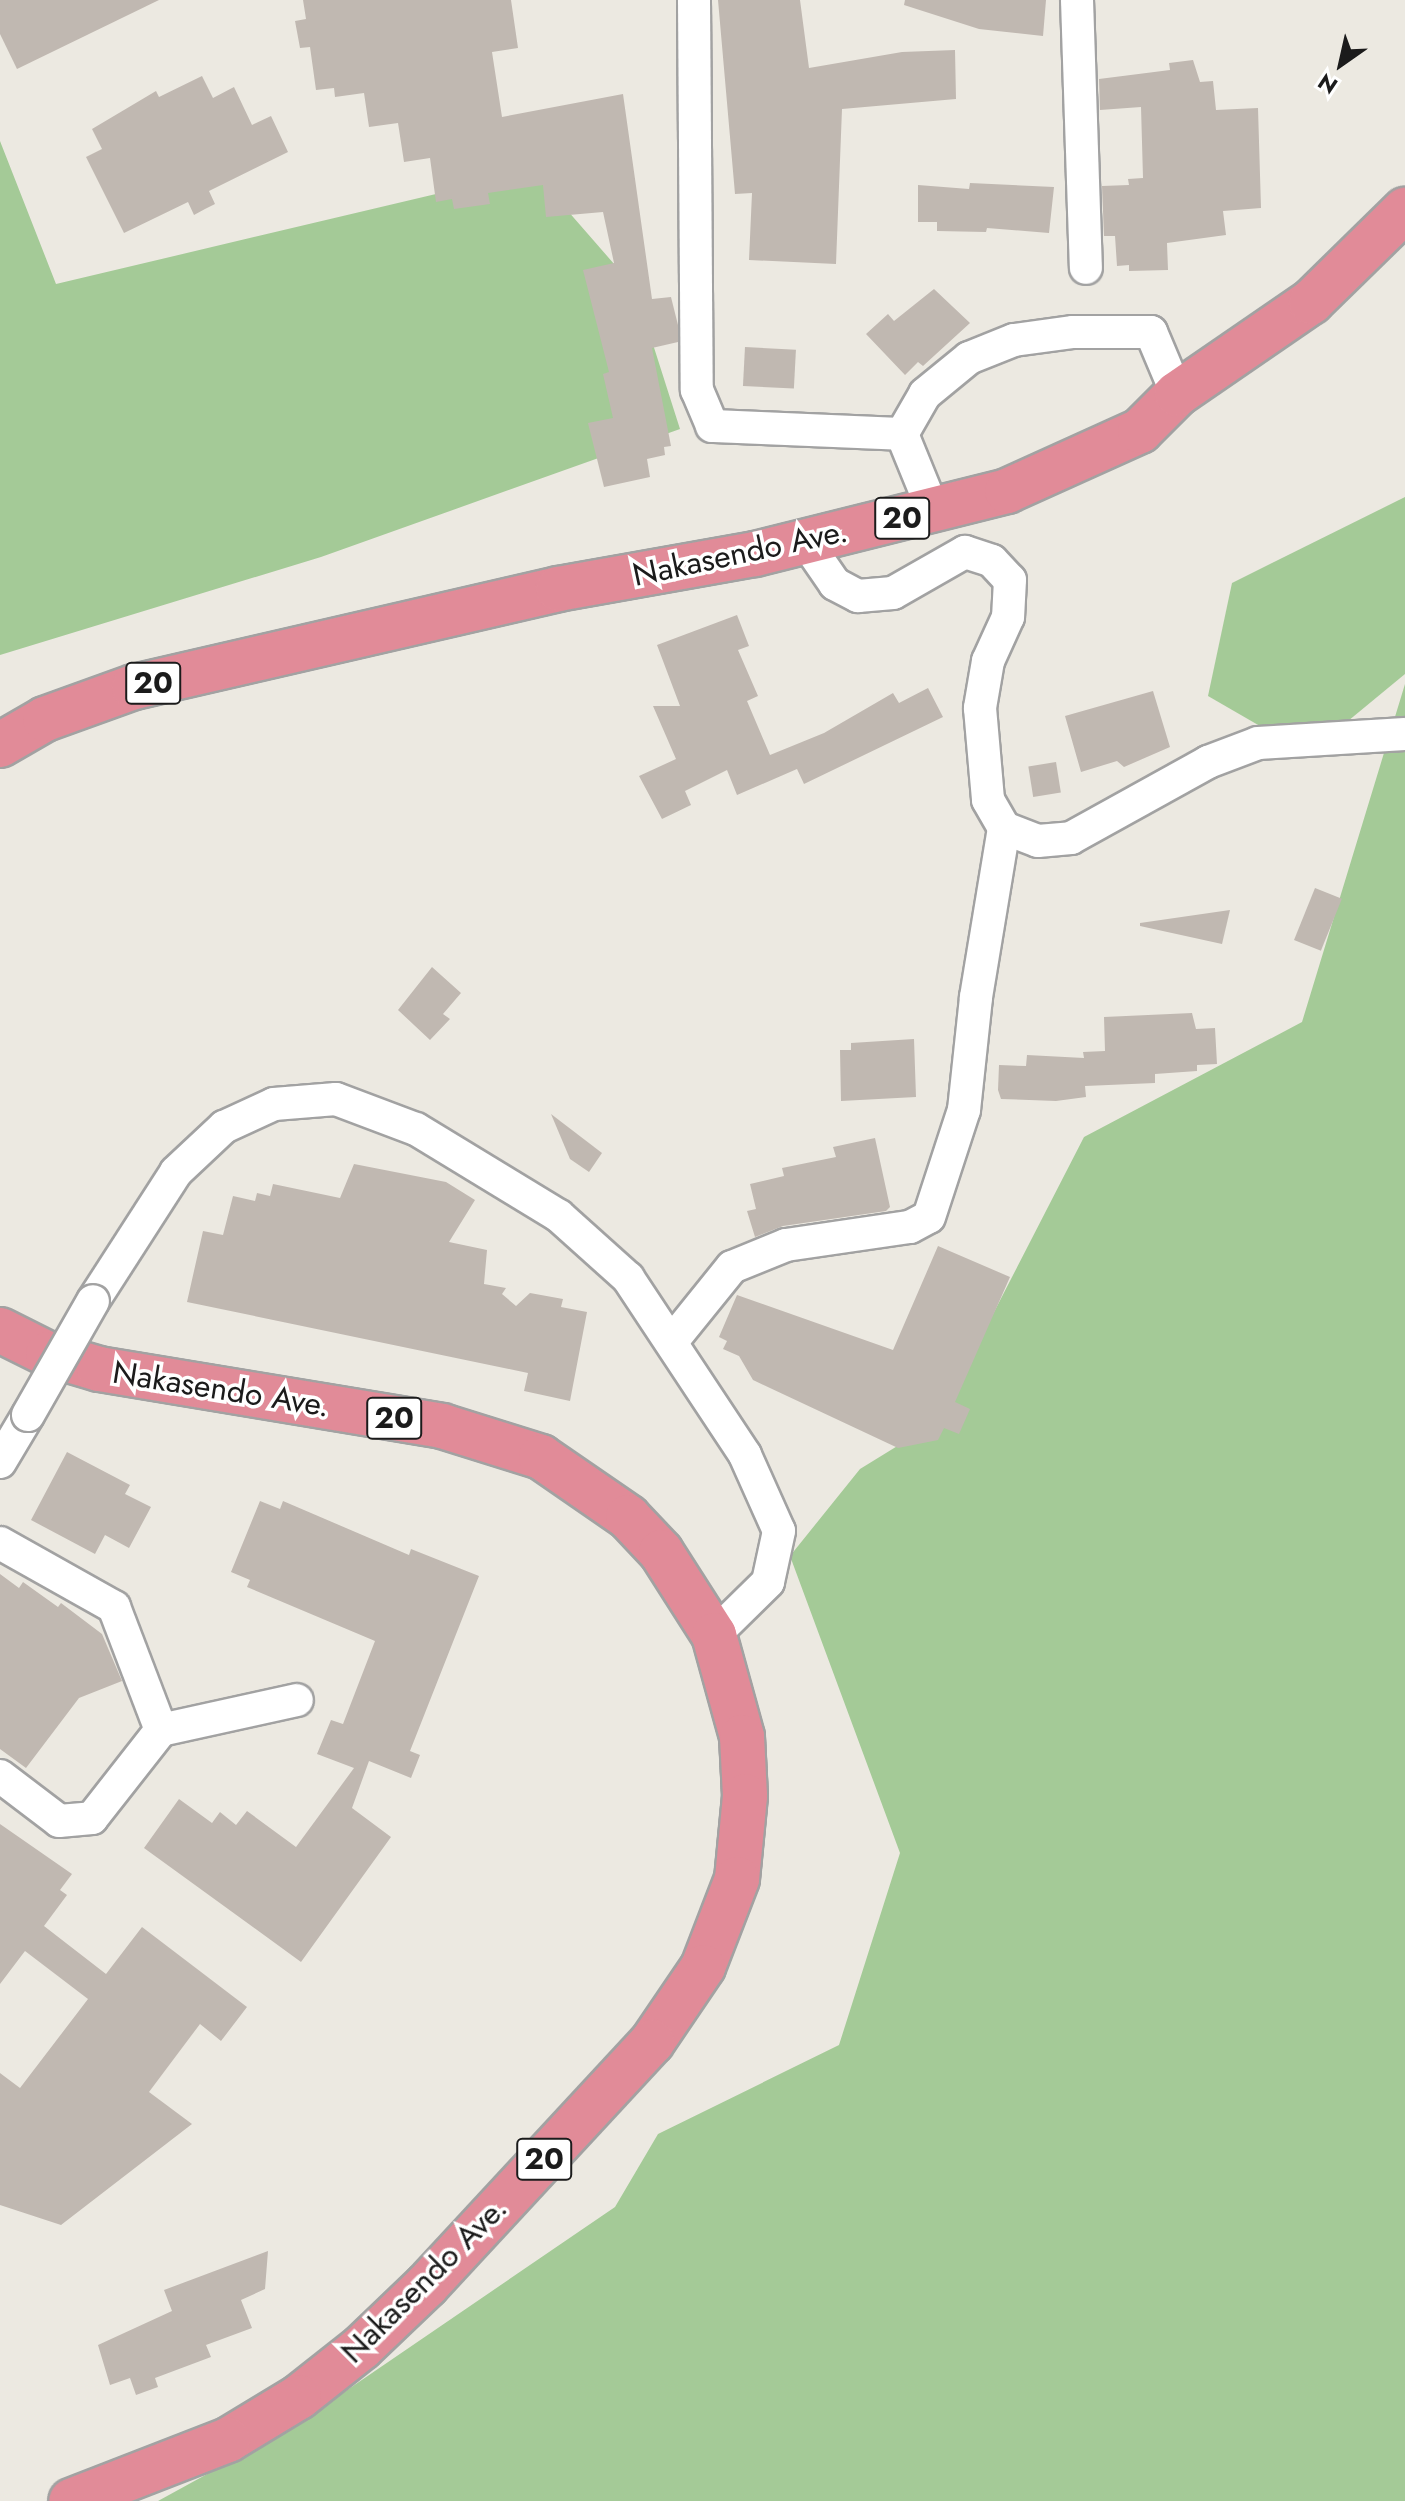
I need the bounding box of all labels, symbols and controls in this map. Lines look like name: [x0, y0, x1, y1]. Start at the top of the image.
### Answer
north arrow: [1301, 24, 1381, 104]
text: N: [1311, 66, 1344, 102]
road number: 20: [874, 492, 930, 544]
street label: Nakasendo Ave.: [629, 511, 851, 595]
road number: 20: [125, 657, 181, 709]
street label: Nakasendo Ave.: [110, 1353, 332, 1425]
road number: 20: [366, 1392, 422, 1444]
road number: 20: [516, 2133, 572, 2185]
street label: Nakasendo Ave.: [333, 2189, 515, 2371]

